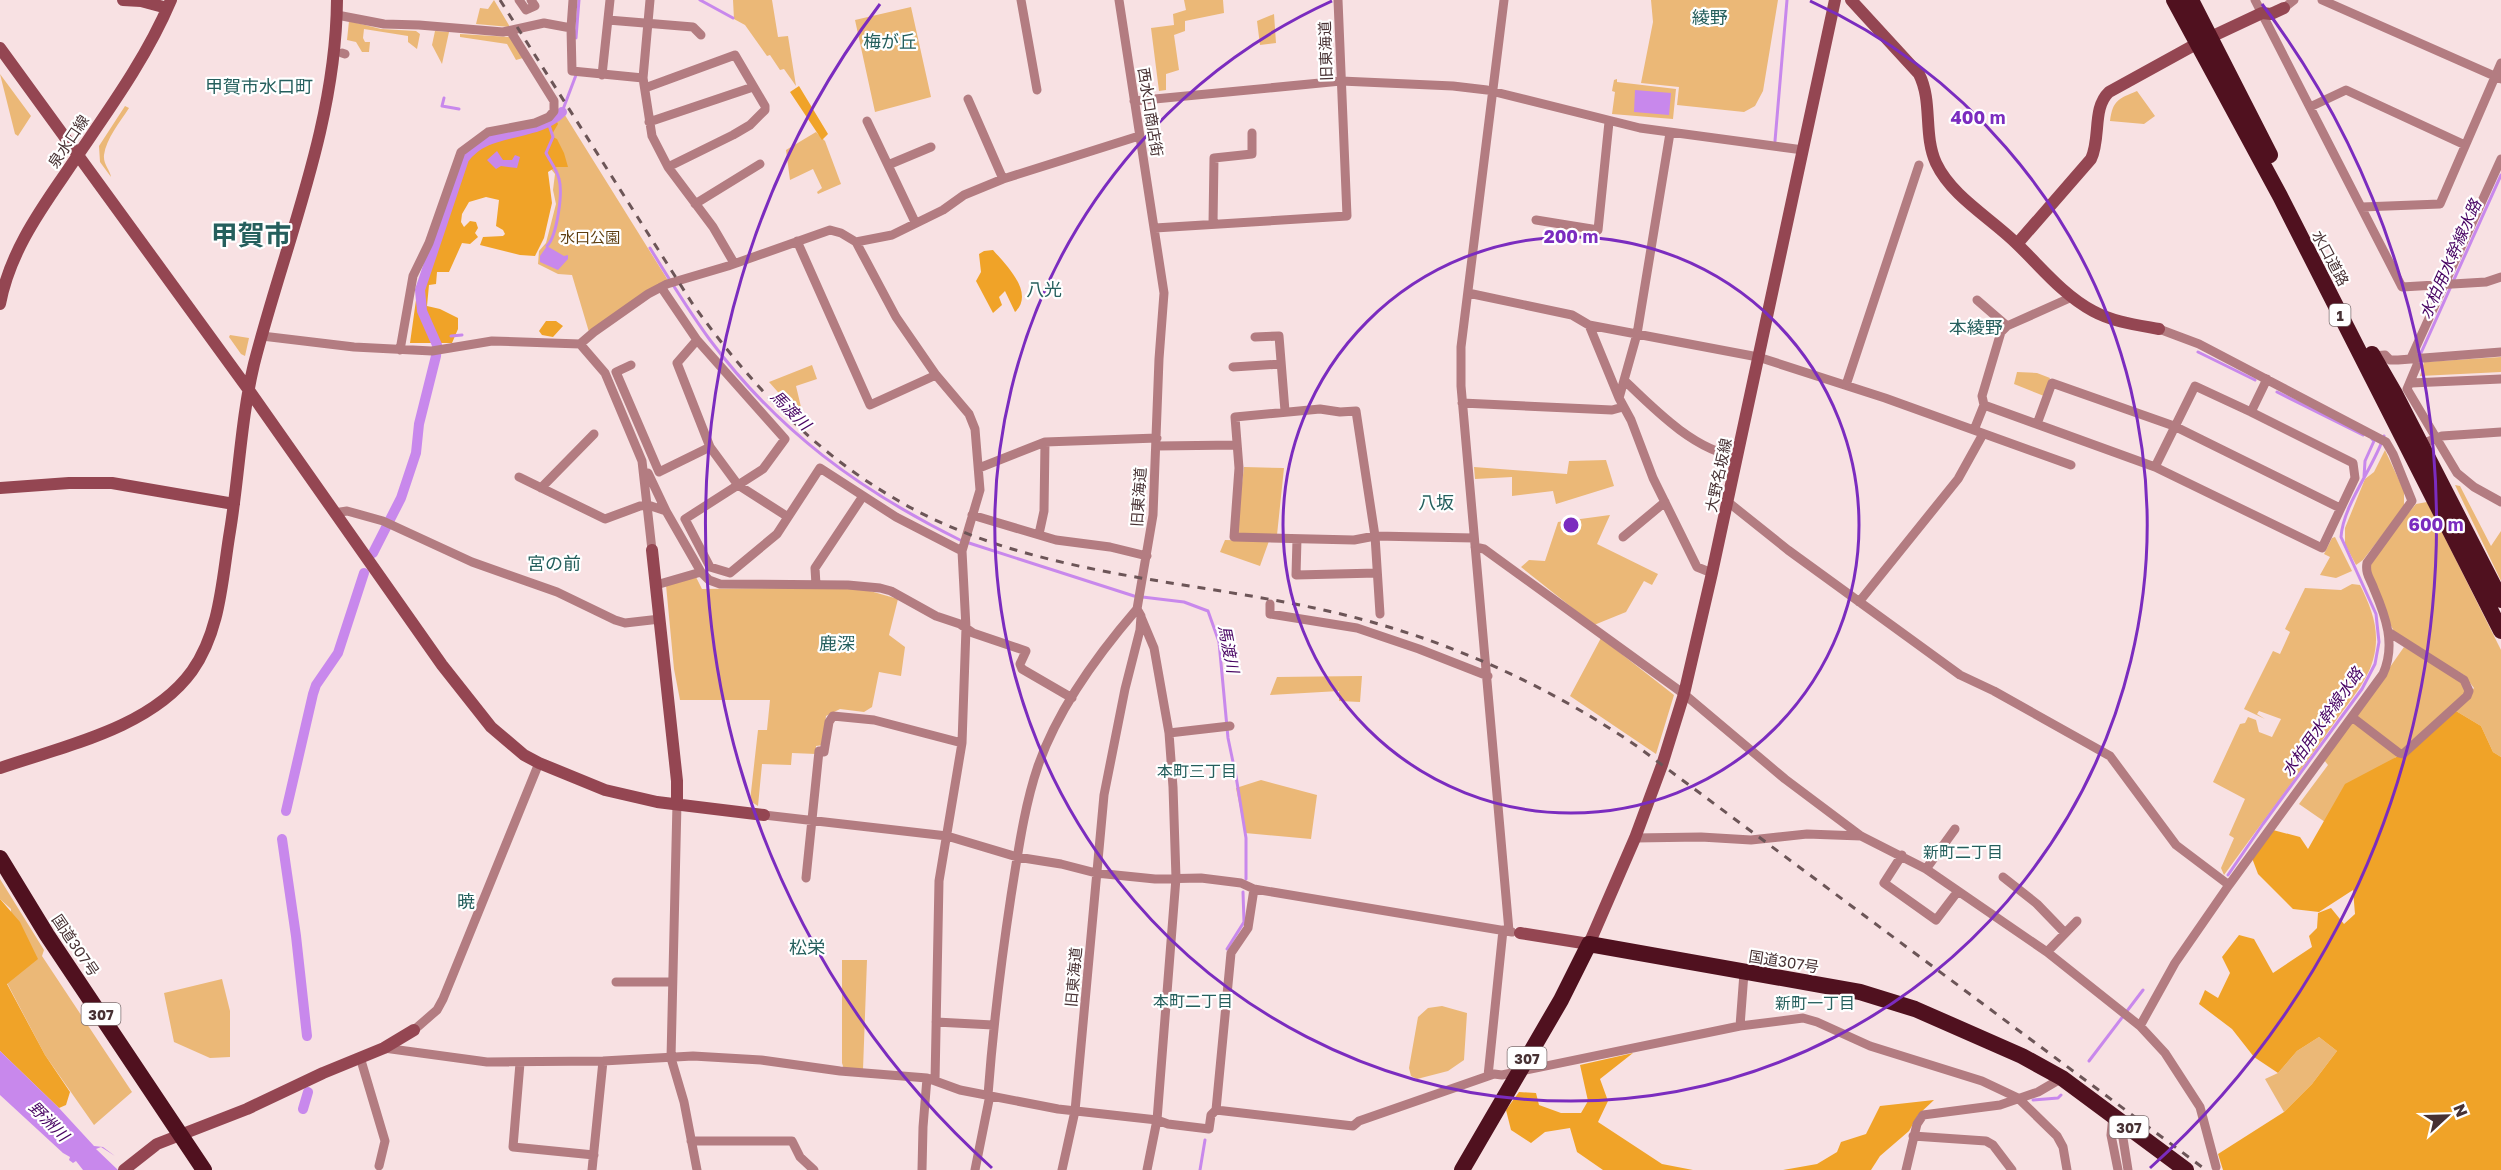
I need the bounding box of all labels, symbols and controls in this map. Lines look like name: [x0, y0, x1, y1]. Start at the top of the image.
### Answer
district label: 綾野: [1692, 6, 1728, 28]
street label: 旧東海道: [1315, 21, 1335, 81]
district label: 梅が丘: [863, 30, 917, 52]
street label: 西水口商店街: [1135, 66, 1167, 158]
district label: 甲賀市水口町: [205, 75, 313, 97]
text: 400 m: [1951, 106, 2005, 128]
street label: 泉水口線: [44, 111, 92, 171]
water label: 水柏用水幹線水路: [2415, 195, 2486, 322]
district label: 甲賀市: [211, 219, 292, 251]
text: 200 m: [1544, 225, 1598, 247]
street label: 水口道路: [2309, 227, 2353, 289]
park label: 水口公園: [560, 228, 620, 246]
district label: 八光: [1026, 278, 1062, 300]
road number: 1: [2330, 304, 2350, 326]
district label: 本綾野: [1949, 316, 2003, 338]
water label: 馬渡川: [767, 386, 816, 435]
street label: 大野名坂線: [1701, 436, 1735, 514]
street label: 旧東海道: [1127, 466, 1149, 528]
district label: 八坂: [1418, 491, 1454, 513]
text: 600 m: [2408, 513, 2464, 535]
centre of rings: [1561, 515, 1581, 535]
district label: 宮の前: [527, 552, 581, 574]
water label: 馬渡川: [1215, 624, 1244, 676]
district label: 鹿深: [819, 632, 855, 654]
water label: 水柏用水幹線水路: [2277, 662, 2368, 780]
district label: 本町三丁目: [1157, 761, 1237, 781]
district label: 新町二丁目: [1923, 842, 2003, 862]
district label: 暁: [457, 890, 475, 912]
street label: 国道307号: [49, 911, 103, 979]
district label: 松栄: [789, 936, 825, 958]
street label: 旧東海道: [1061, 946, 1085, 1008]
street label: 国道307号: [1748, 947, 1820, 975]
district label: 本町二丁目: [1153, 991, 1233, 1011]
district label: 新町一丁目: [1775, 993, 1855, 1013]
road number: 307: [82, 1003, 120, 1025]
road number: 307: [1508, 1047, 1546, 1069]
north arrow: [2417, 1086, 2477, 1146]
water label: 野洲川: [25, 1097, 74, 1146]
text: N: [2449, 1101, 2472, 1120]
road number: 307: [2110, 1116, 2148, 1138]

